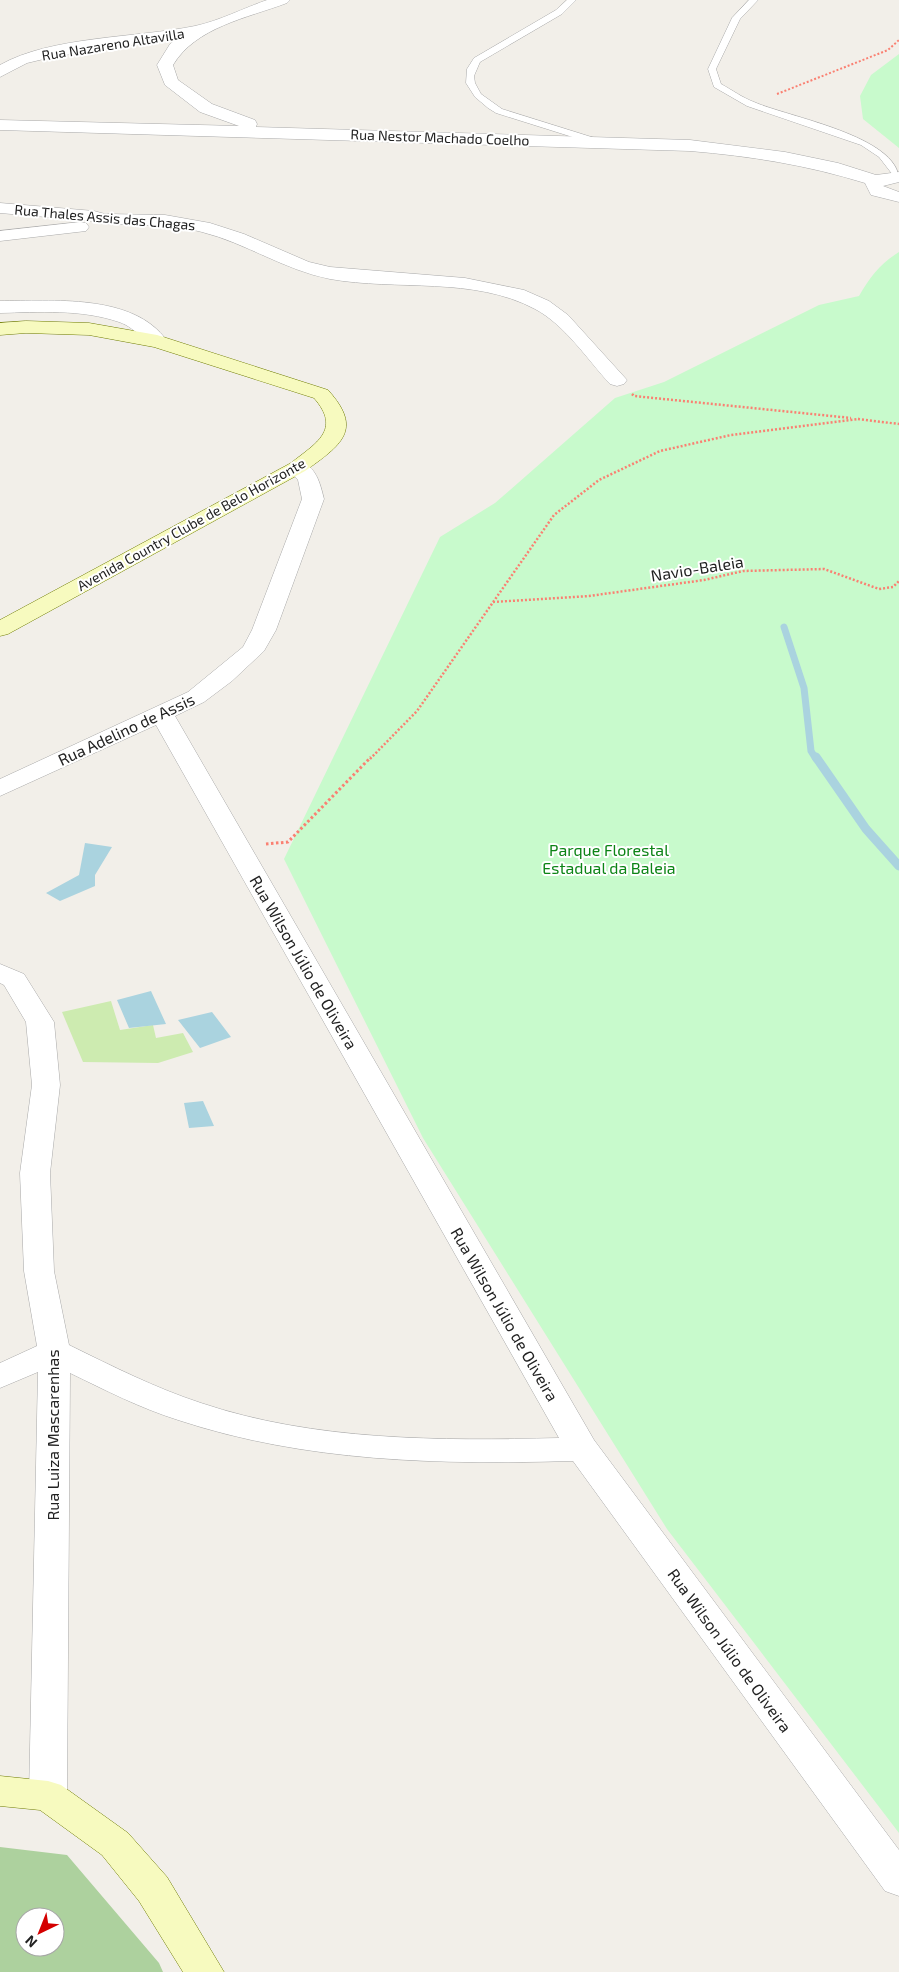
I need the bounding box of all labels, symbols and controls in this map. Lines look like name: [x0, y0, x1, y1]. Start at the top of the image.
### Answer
street label: Rua Nazareno Altavilla: [40, 24, 186, 64]
street label: Rua Nestor Machado Coelho: [350, 125, 530, 149]
street label: Rua Thales Assis das Chagas: [14, 201, 196, 233]
street label: Avenida Country Clube de Belo Horizonte: [74, 454, 308, 594]
street label: Navio-Baleia: [649, 551, 745, 585]
street label: Rua Adelino de Assis: [55, 689, 197, 769]
park label: Parque Florestal Estadual da Baleia: [542, 840, 676, 877]
street label: Rua Wilson Júlio de Oliveira: [246, 872, 362, 1052]
street label: Rua Wilson Júlio de Oliveira: [447, 1224, 563, 1404]
street label: Rua Luiza Mascarenhas: [43, 1349, 62, 1521]
street label: Rua Wilson Júlio de Oliveira: [664, 1564, 796, 1736]
north arrow: [15, 1907, 65, 1957]
text: N: [21, 1932, 40, 1952]

